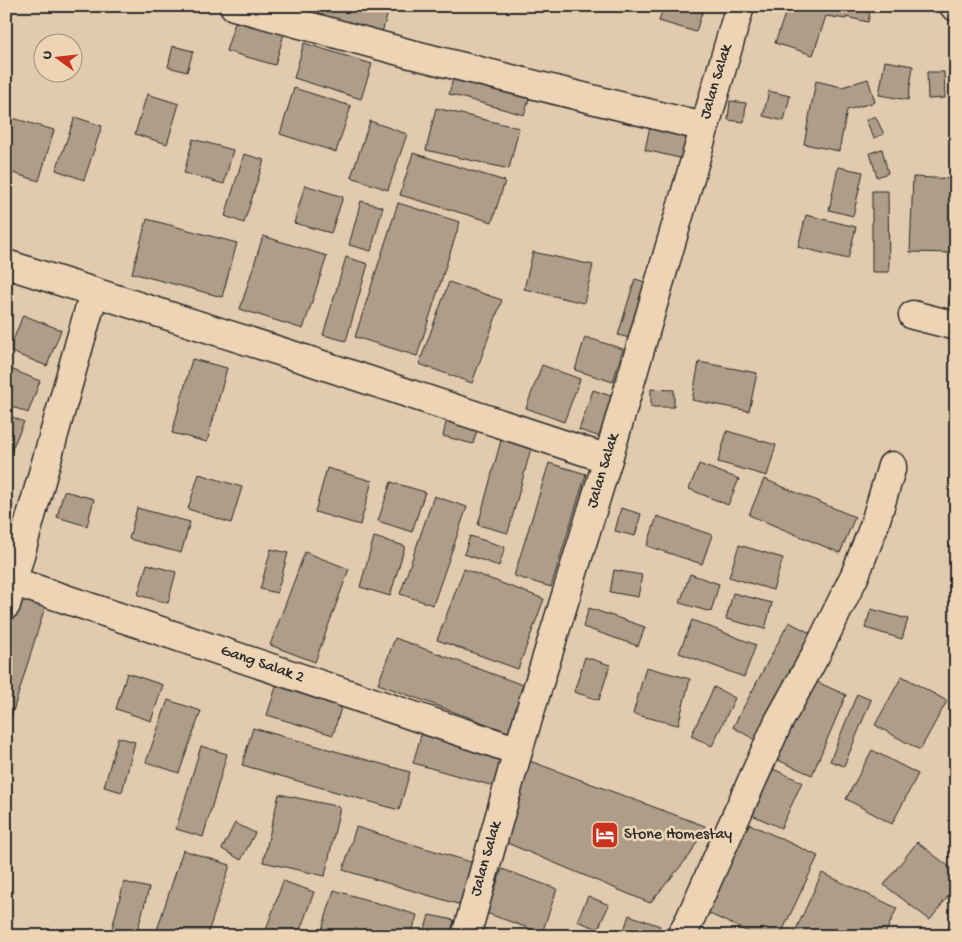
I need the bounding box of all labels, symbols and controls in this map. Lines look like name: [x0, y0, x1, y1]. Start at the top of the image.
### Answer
north arrow: [32, 32, 82, 82]
street label: Jalan Salak: [697, 41, 738, 122]
text: U: [39, 49, 57, 61]
street label: Jalan Salak: [584, 430, 625, 511]
street label: Gang Salak 2: [218, 642, 306, 688]
street label: Jalan Salak: [467, 818, 507, 899]
hotel icon: Stone Homestay: [590, 820, 620, 850]
place label: Stone Homestay: [624, 826, 732, 845]

